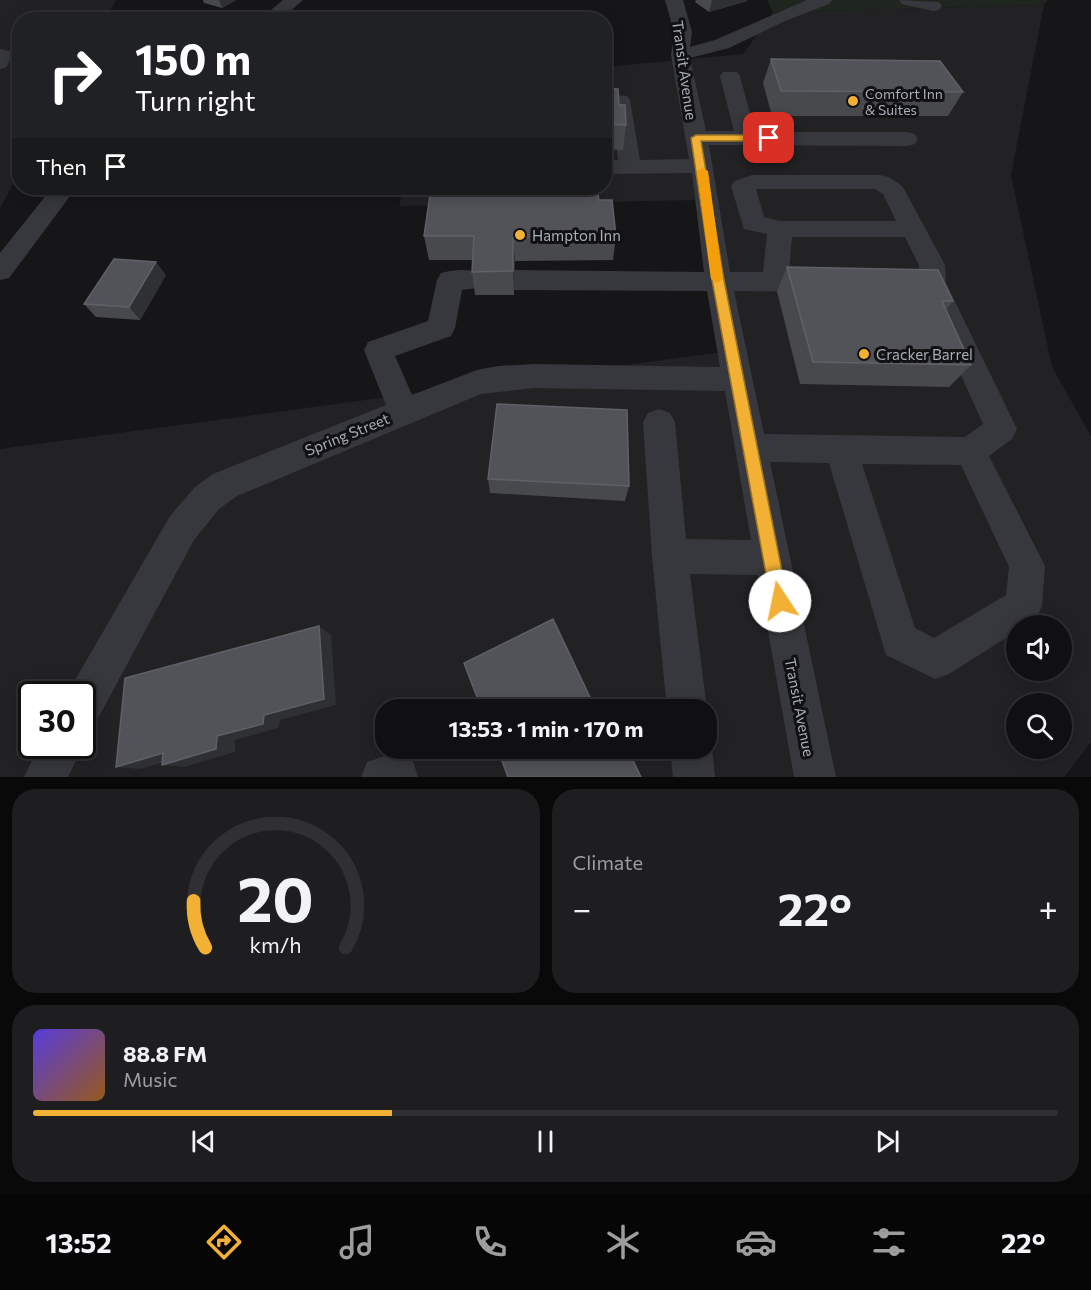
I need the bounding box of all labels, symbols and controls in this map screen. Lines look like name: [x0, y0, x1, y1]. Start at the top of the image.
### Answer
street label: Transit Avenue: [669, 19, 701, 121]
text: 150 m: [135, 32, 251, 84]
icon: right: [36, 36, 114, 114]
text: Turn right: [135, 84, 255, 117]
place label: Comfort Inn & Suites: [865, 85, 943, 118]
marker: Comfort Inn & Suites: [846, 94, 860, 108]
pin: [743, 112, 794, 163]
icon: arrive: [752, 121, 785, 154]
icon: arrive: [99, 150, 132, 183]
text: Then: [36, 153, 87, 180]
place label: Hampton Inn: [532, 226, 621, 244]
marker: Hampton Inn: [513, 228, 527, 242]
place label: Cracker Barrel: [876, 345, 973, 363]
marker: Cracker Barrel: [857, 347, 871, 361]
street label: Spring Street: [302, 409, 392, 459]
position arrow: [748, 569, 812, 633]
map controls: [1006, 615, 1072, 759]
button: sound: [1006, 615, 1072, 681]
street label: Transit Avenue: [782, 656, 818, 758]
speed limit sign: 30: [18, 681, 96, 759]
button: search: [1006, 693, 1072, 759]
text: 13:53 · 1 min · 170 m: [449, 715, 643, 742]
text: Climate: [573, 850, 643, 874]
text: 20: [237, 859, 314, 935]
text: 22°: [778, 880, 852, 935]
text: −: [573, 887, 591, 928]
text: +: [1039, 887, 1058, 928]
text: km/h: [250, 931, 302, 957]
text: 88.8 FM: [123, 1040, 207, 1067]
text: Music: [123, 1067, 177, 1091]
icon: previous: [187, 1125, 220, 1158]
icon: pause: [529, 1125, 562, 1158]
icon: next: [871, 1125, 904, 1158]
icon: directions: [203, 1221, 245, 1263]
icon: music: [336, 1221, 378, 1263]
icon: phone: [469, 1221, 511, 1263]
icon: climate: [602, 1221, 644, 1263]
icon: car: [735, 1221, 777, 1263]
icon: filters: [868, 1221, 910, 1263]
text: 13:52: [46, 1226, 112, 1259]
text: 22°: [1001, 1226, 1045, 1259]

